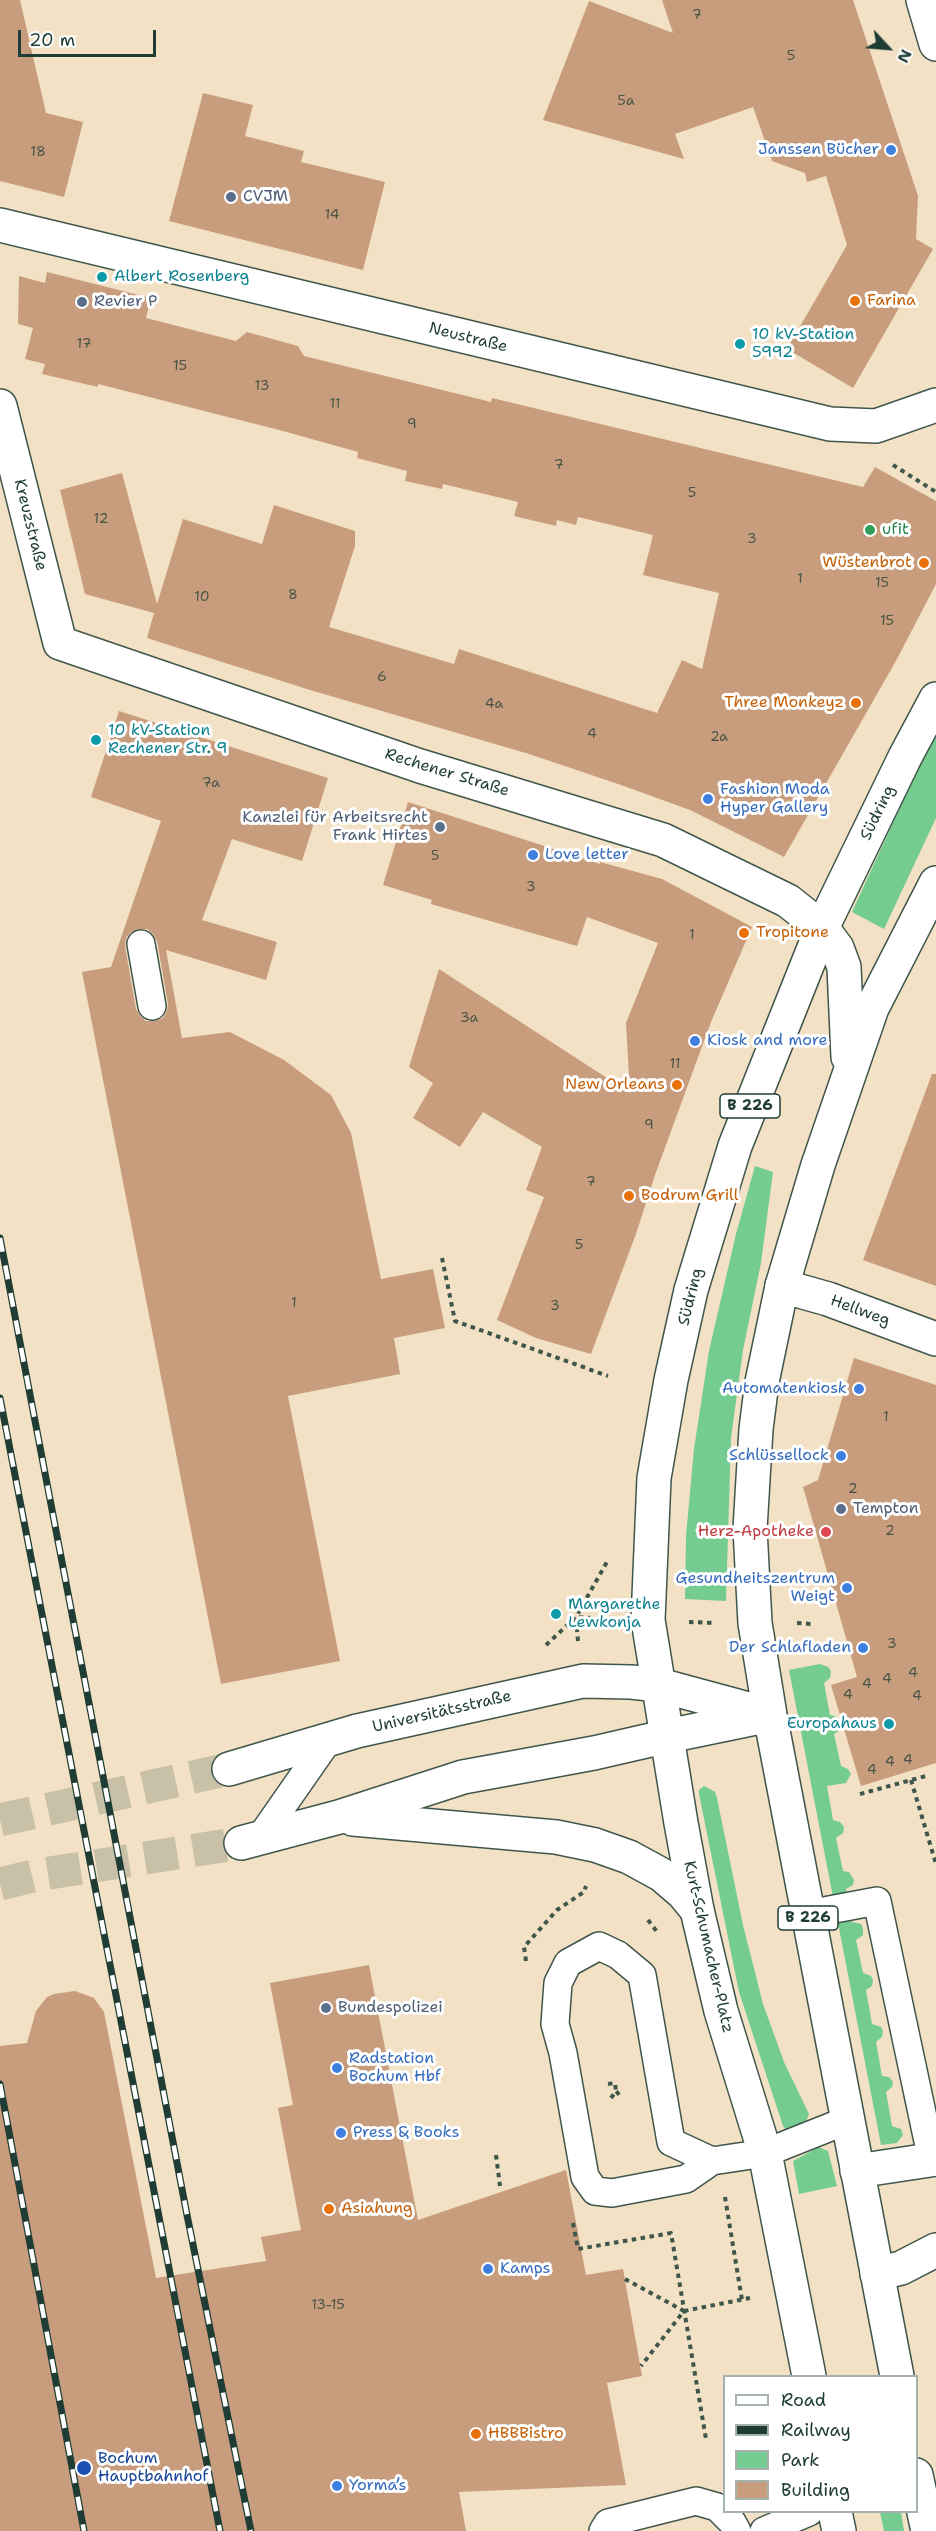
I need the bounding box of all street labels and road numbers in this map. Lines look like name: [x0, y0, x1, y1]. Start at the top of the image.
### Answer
street label: Neustraße: [427, 319, 509, 357]
street label: Kreuzstraße: [9, 477, 51, 573]
street label: Rechener Straße: [382, 745, 512, 801]
street label: Südring: [857, 782, 899, 844]
road number: B 226: [720, 1094, 780, 1118]
street label: Südring: [675, 1266, 707, 1328]
street label: Hellweg: [828, 1291, 892, 1331]
street label: Universitätsstraße: [371, 1687, 513, 1737]
street label: Kurt-Schumacher-Platz: [679, 1859, 737, 2035]
road number: B 226: [778, 1906, 838, 1930]

